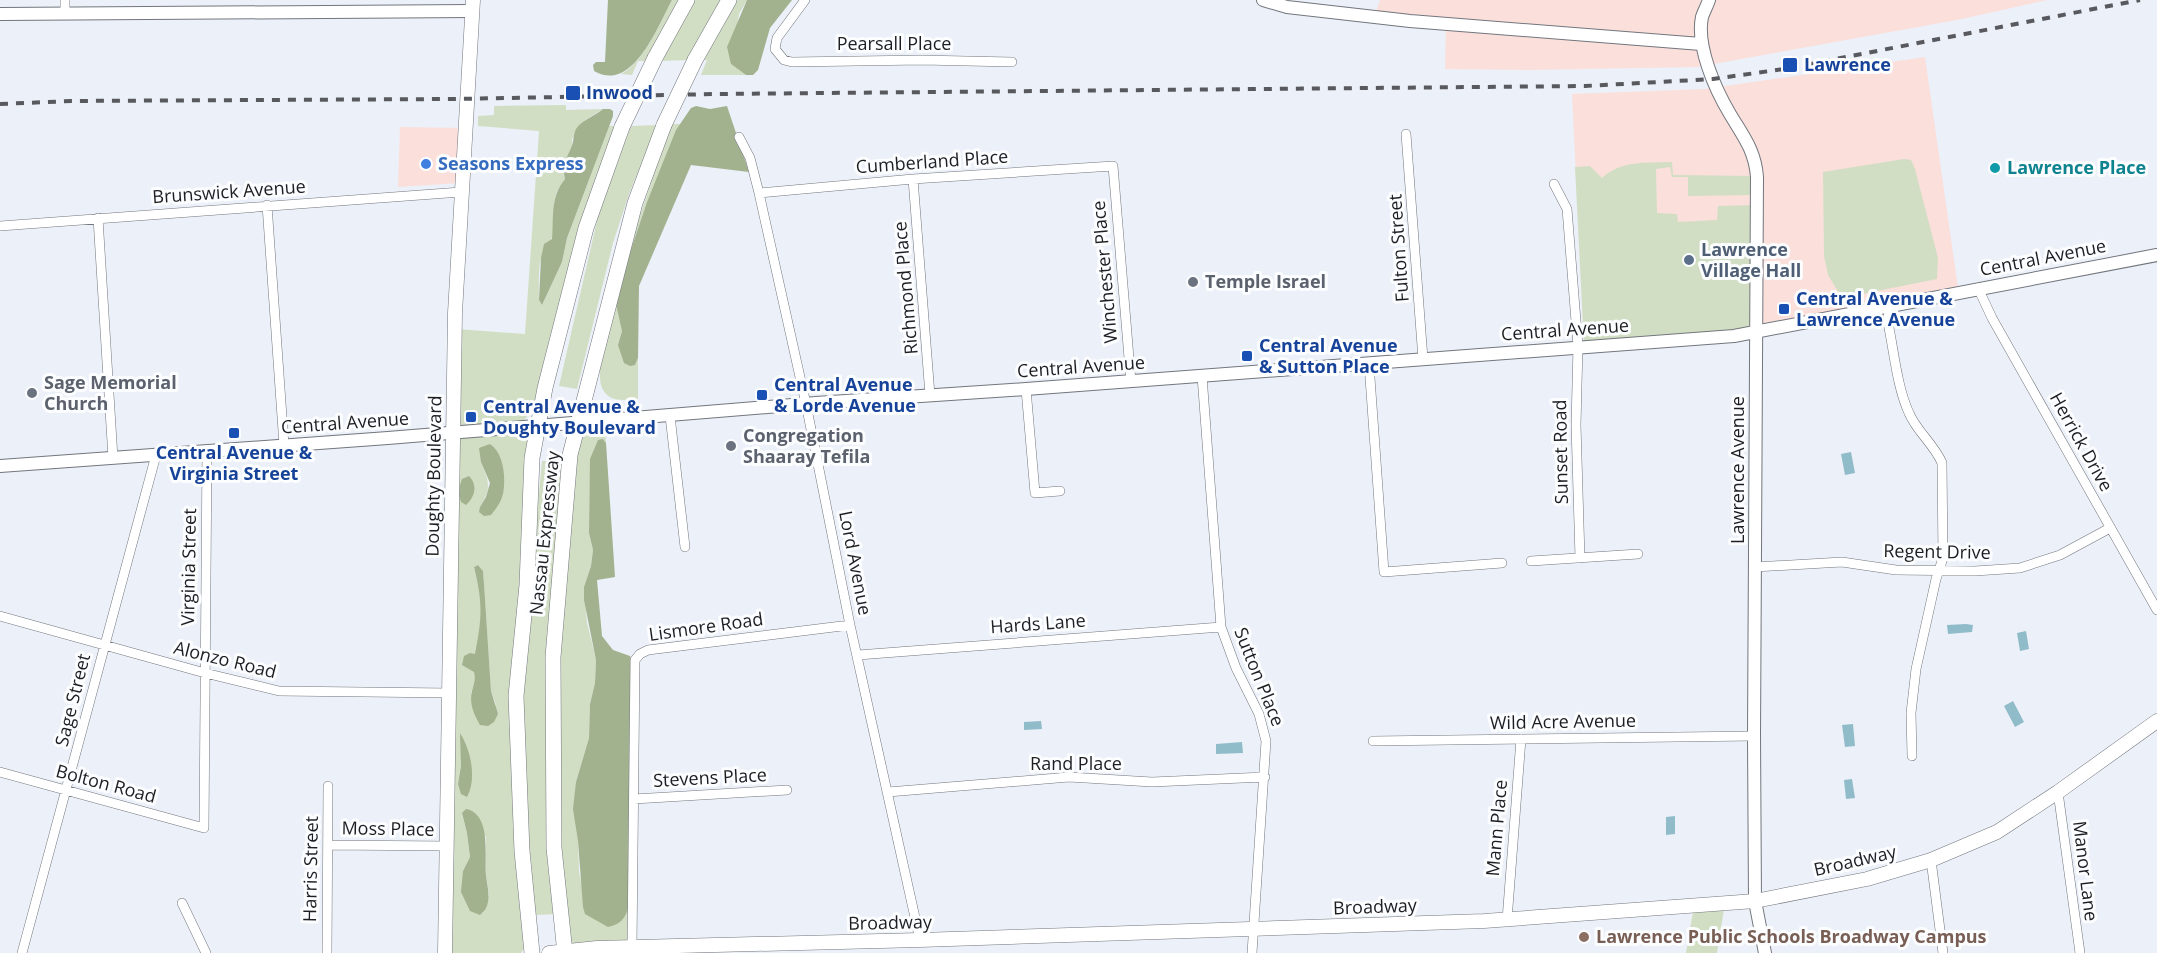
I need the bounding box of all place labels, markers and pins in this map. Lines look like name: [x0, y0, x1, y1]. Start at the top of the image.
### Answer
place label: Lawrence: [1804, 52, 1891, 76]
marker: Lawrence: [1781, 56, 1799, 74]
place label: Inwood: [586, 80, 653, 104]
marker: Inwood: [564, 84, 582, 102]
place label: Seasons Express: [438, 151, 584, 175]
place label: Lawrence Place: [2007, 155, 2146, 179]
marker: Seasons Express: [419, 157, 433, 171]
marker: Lawrence Place: [1988, 161, 2002, 175]
place label: Lawrence Village Hall: [1701, 237, 1801, 282]
marker: Lawrence Village Hall: [1682, 253, 1696, 267]
place label: Temple Israel: [1205, 269, 1326, 293]
marker: Temple Israel: [1186, 275, 1200, 289]
place label: Central Avenue & Lawrence Avenue: [1796, 286, 1955, 331]
marker: Central Avenue & Lawrence Avenue: [1777, 302, 1791, 316]
place label: Central Avenue & Sutton Place: [1259, 333, 1398, 378]
marker: Central Avenue & Sutton Place: [1240, 349, 1254, 363]
place label: Sage Memorial Church: [44, 370, 177, 415]
place label: Central Avenue & Lorde Avenue: [774, 372, 916, 417]
marker: Sage Memorial Church: [25, 386, 39, 400]
marker: Central Avenue & Lorde Avenue: [755, 388, 769, 402]
place label: Central Avenue & Doughty Boulevard: [483, 394, 656, 439]
marker: Central Avenue & Doughty Boulevard: [464, 410, 478, 424]
place label: Congregation Shaaray Tefila: [743, 423, 870, 468]
marker: Central Avenue & Virginia Street: [227, 426, 241, 440]
marker: Congregation Shaaray Tefila: [724, 439, 738, 453]
place label: Central Avenue & Virginia Street: [156, 440, 313, 485]
place label: Lawrence Public Schools Broadway Campus: [1596, 924, 1987, 948]
marker: Lawrence Public Schools Broadway Campus: [1577, 930, 1591, 944]

